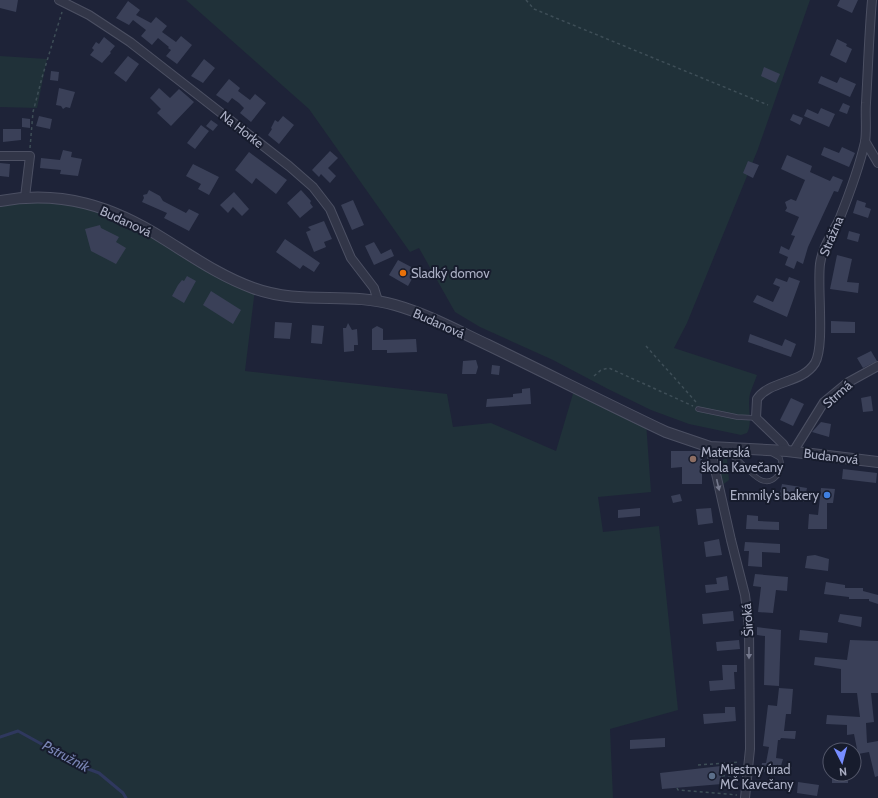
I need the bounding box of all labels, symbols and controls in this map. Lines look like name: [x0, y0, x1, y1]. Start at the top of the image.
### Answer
street label: Na Horke: [217, 107, 267, 151]
street label: Budanová: [98, 202, 155, 240]
street label: Strážna: [815, 213, 847, 258]
place label: Sladký domov: [411, 265, 490, 281]
marker: Sladký domov: [398, 268, 408, 278]
street label: Budanová: [411, 305, 468, 342]
street label: Strmá: [819, 376, 855, 411]
place label: Materská škola Kavečany: [701, 444, 784, 475]
street label: Budanová: [803, 445, 860, 467]
marker: Materská škola Kavečany: [688, 454, 698, 464]
one-way arrow: [716, 479, 722, 491]
place label: Emmily's bakery: [730, 487, 819, 503]
marker: Emmily's bakery: [822, 490, 832, 500]
street label: Široká: [737, 602, 756, 637]
one-way arrow: [746, 647, 752, 660]
water label: Pstružník: [39, 736, 93, 776]
north arrow: [822, 742, 862, 782]
place label: Miestny úrad MČ Kavečany: [720, 761, 794, 792]
text: N: [838, 765, 848, 779]
marker: Miestny úrad MČ Kavečany: [707, 771, 717, 781]

